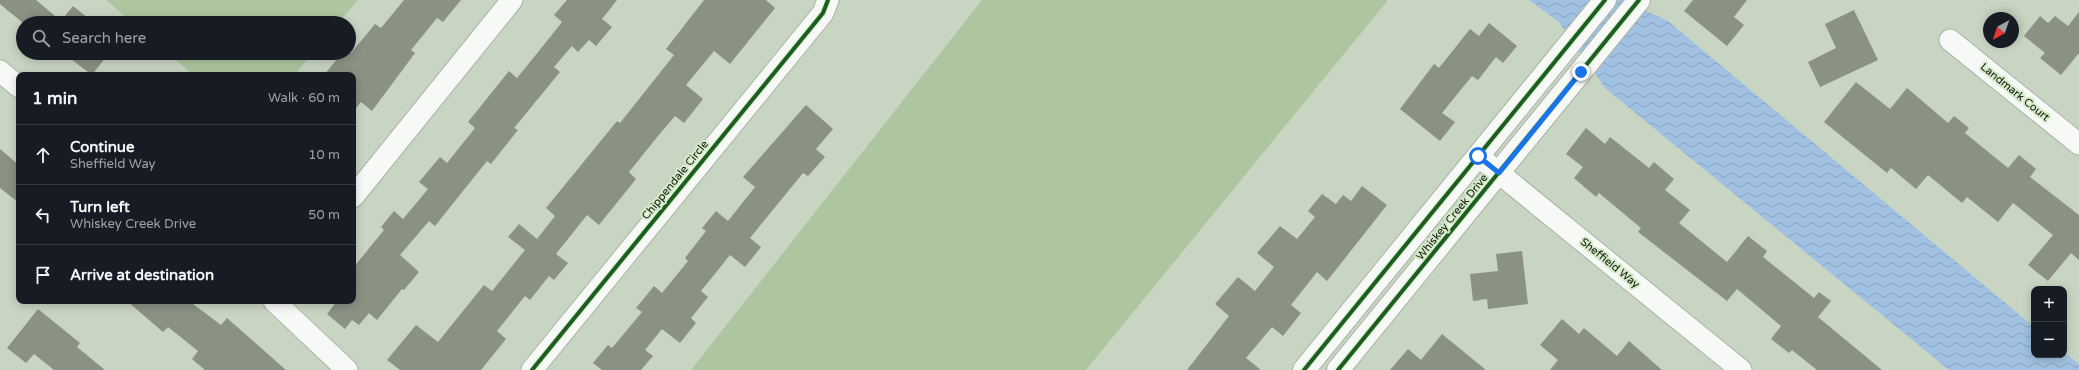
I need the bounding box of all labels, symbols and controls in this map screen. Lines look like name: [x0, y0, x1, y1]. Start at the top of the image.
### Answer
north arrow: [1983, 12, 2019, 48]
search box: [16, 16, 356, 60]
icon: search: [30, 27, 52, 49]
text: Search here: [62, 29, 146, 47]
street label: Landmark Court: [1978, 60, 2052, 124]
route end: [1572, 63, 1590, 81]
text: 1 min: [32, 88, 77, 109]
text: Walk · 60 m: [268, 90, 340, 106]
text: Continue: [70, 138, 134, 156]
street label: Chippendale Circle: [639, 138, 711, 222]
icon: ahead: [32, 144, 54, 166]
text: 10 m: [308, 147, 340, 163]
route start: [1469, 147, 1487, 165]
text: Sheffield Way: [70, 156, 156, 172]
street label: Whiskey Creek Drive: [1413, 171, 1491, 263]
text: Turn left: [70, 198, 130, 216]
icon: left: [32, 204, 54, 226]
text: 50 m: [308, 207, 340, 223]
text: Whiskey Creek Drive: [70, 216, 196, 232]
street label: Sheffield Way: [1578, 235, 1642, 291]
icon: arrive: [32, 264, 54, 286]
text: Arrive at destination: [70, 266, 214, 284]
map controls: [2031, 286, 2067, 358]
button: +: [2031, 286, 2067, 322]
button: −: [2031, 322, 2067, 358]

